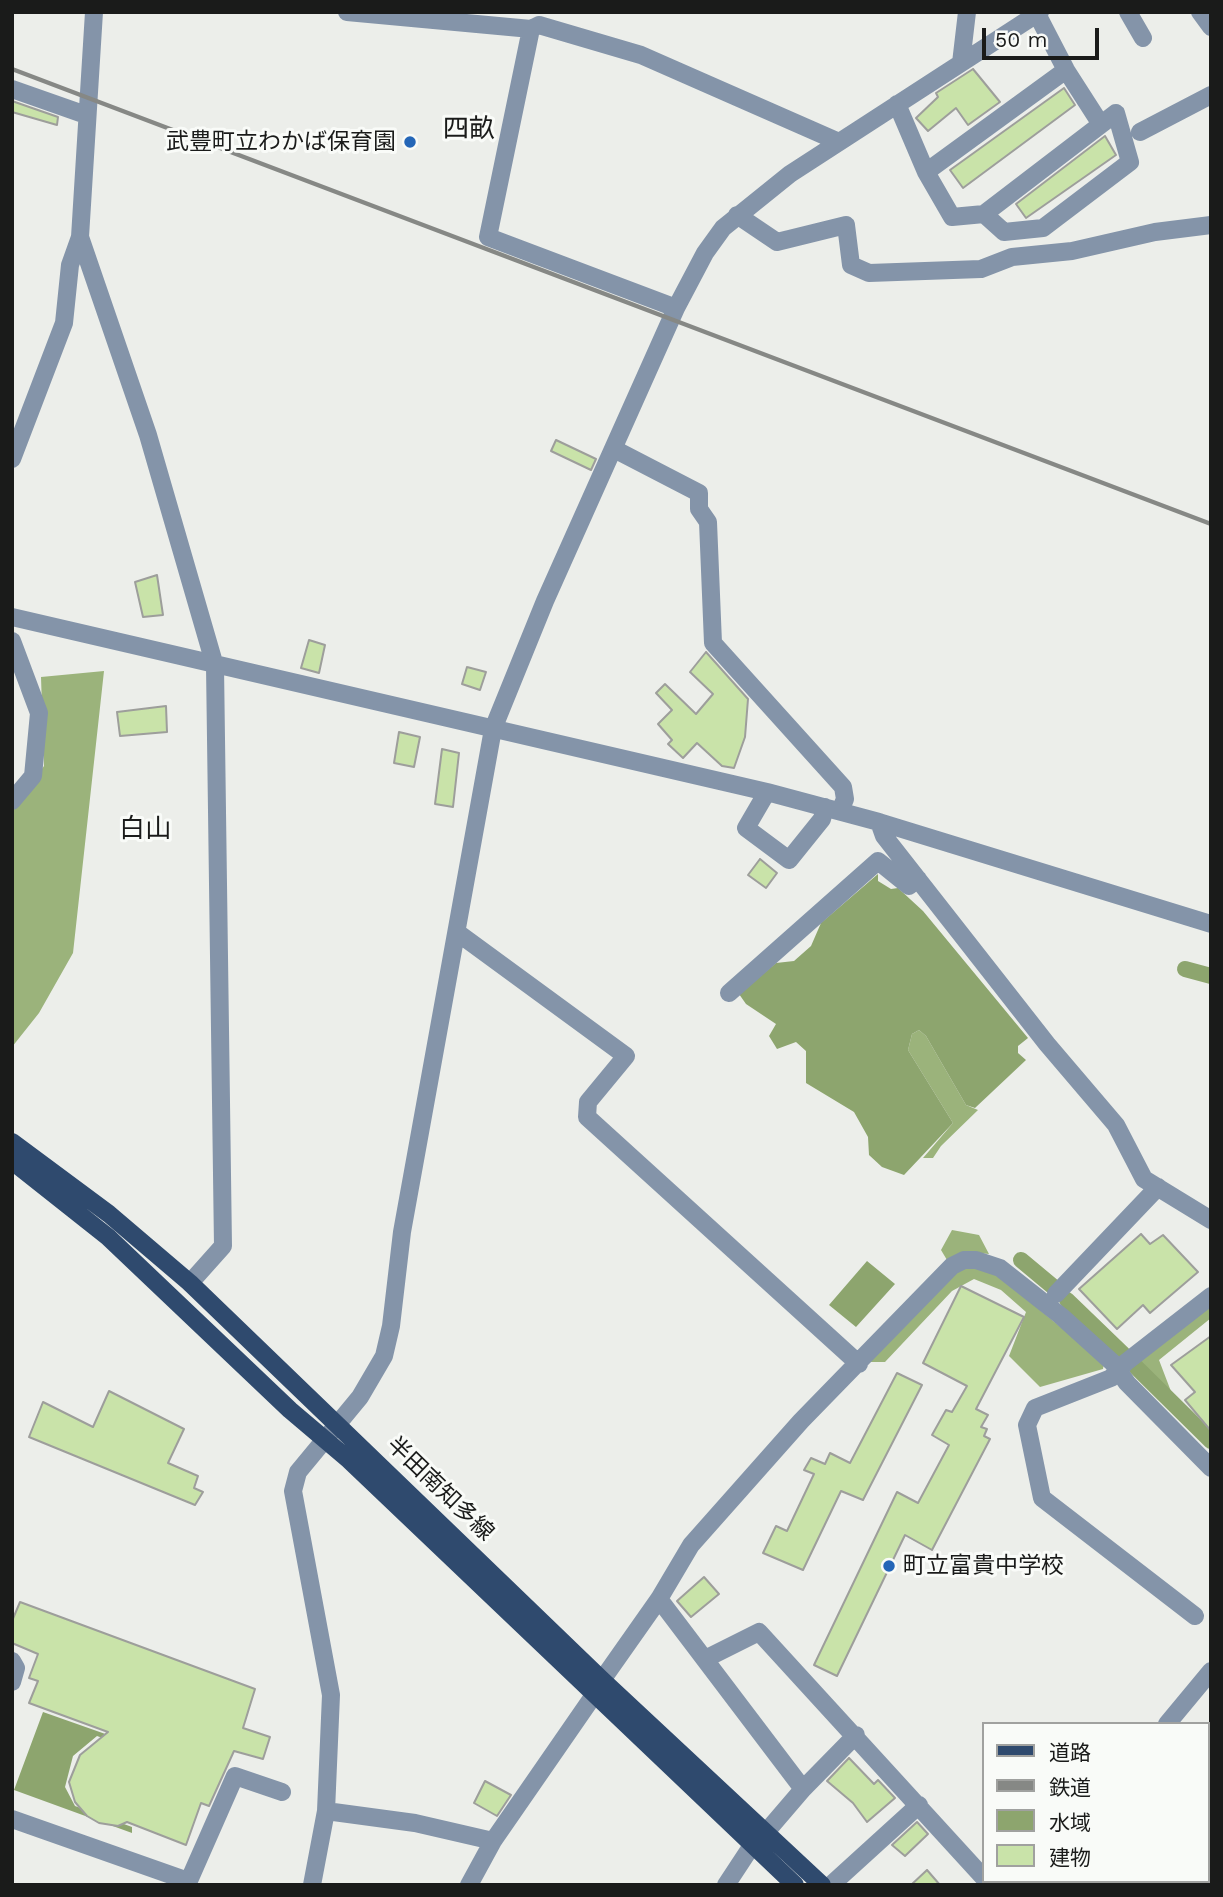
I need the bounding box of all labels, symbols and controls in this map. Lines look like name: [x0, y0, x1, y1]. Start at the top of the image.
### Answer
scale bar: [985, 14, 1102, 58]
text: 50 m: [995, 27, 1047, 52]
district label: 四畝: [443, 113, 495, 145]
place label: 武豊町立わかば保育園: [166, 128, 396, 156]
marker: 武豊町立わかば保育園: [402, 134, 418, 150]
district label: 白山: [119, 813, 171, 845]
street label: 半田南知多線: [381, 1431, 499, 1547]
place label: 町立富貴中学校: [903, 1552, 1064, 1580]
marker: 町立富貴中学校: [881, 1558, 897, 1574]
legend: [982, 1722, 1209, 1883]
text: 道路: [1049, 1740, 1091, 1765]
text: 鉄道: [1049, 1775, 1091, 1800]
text: 水域: [1049, 1810, 1091, 1835]
text: 建物: [1049, 1845, 1091, 1870]

